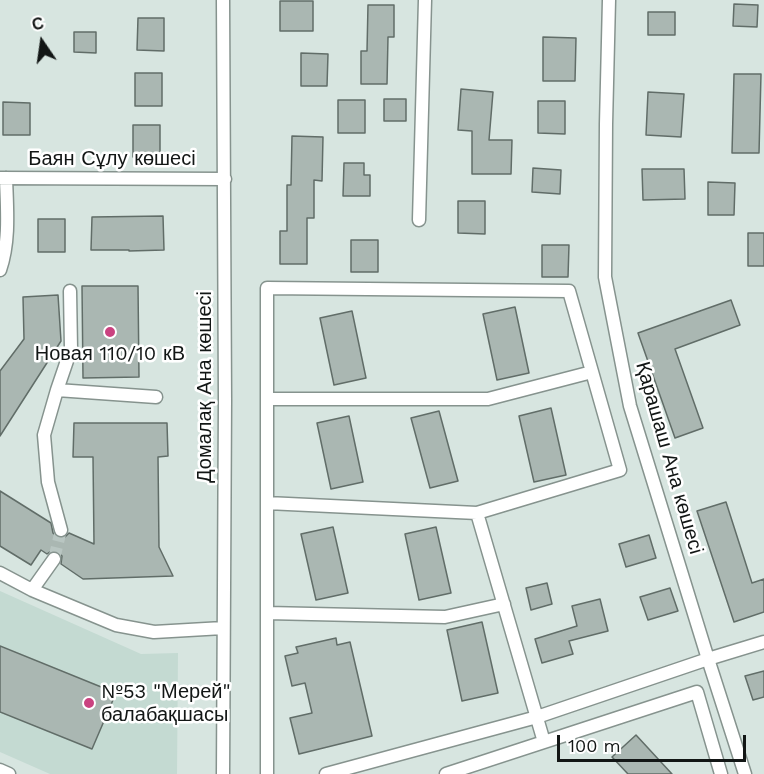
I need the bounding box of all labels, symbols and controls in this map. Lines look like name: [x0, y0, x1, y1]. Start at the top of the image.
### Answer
north arrow: [12, 12, 72, 72]
text: С: [30, 13, 46, 35]
street label: Баян Сұлу көшесі: [28, 147, 196, 171]
street label: Домалақ Ана көшесі: [193, 291, 217, 483]
marker: Новая 110/10 кВ: [103, 325, 117, 339]
place label: Новая 110/10 кВ: [35, 342, 185, 366]
street label: Қарашаш Ана көшесі: [630, 359, 708, 557]
place label: №53 "Мерей" балабақшасы: [101, 680, 231, 727]
marker: №53 "Мерей" балабақшасы: [82, 696, 96, 710]
scale bar: [560, 723, 749, 761]
text: 100 m: [568, 735, 621, 756]

